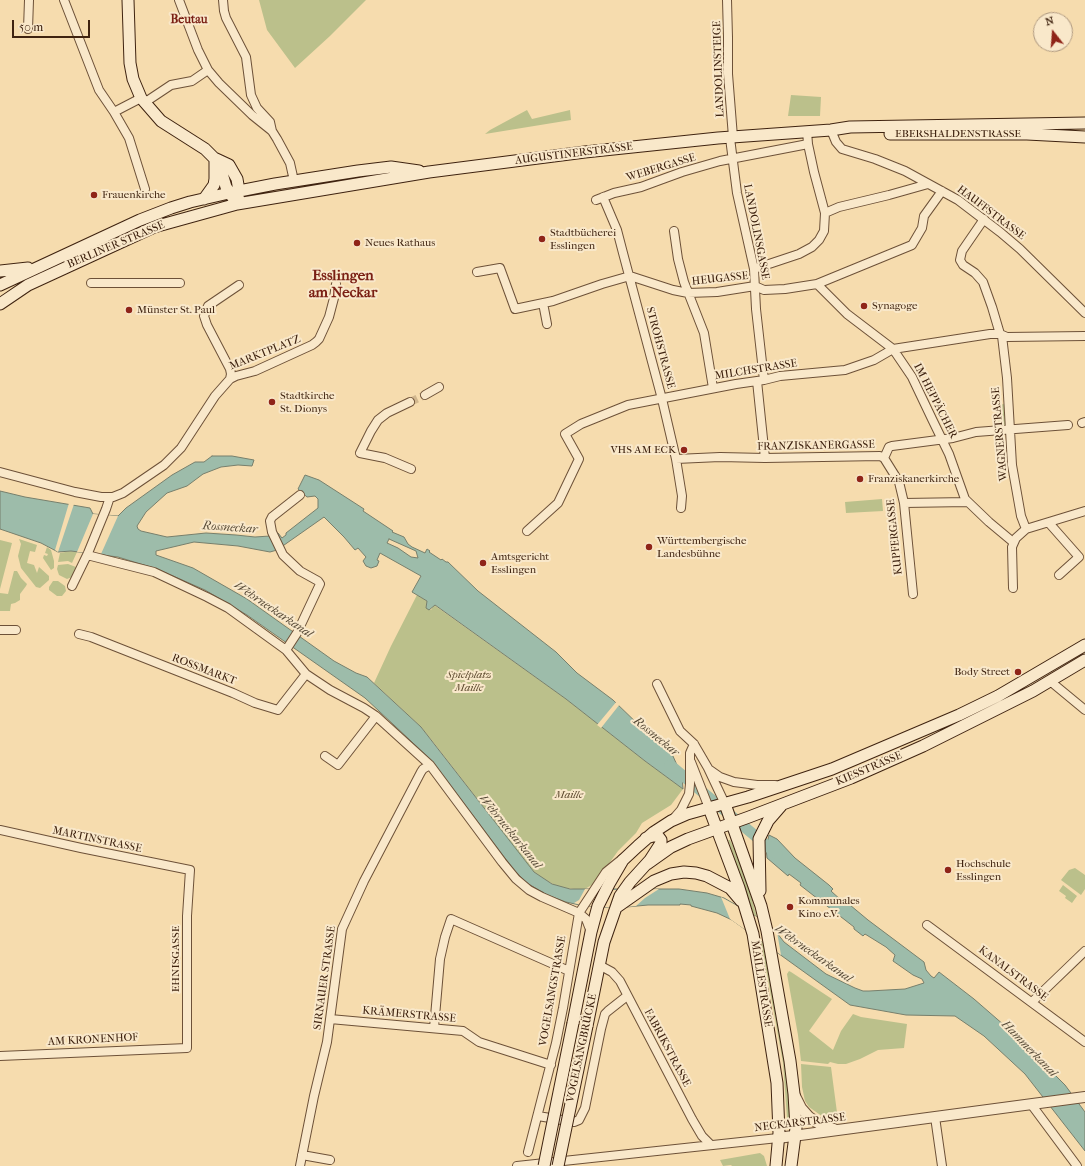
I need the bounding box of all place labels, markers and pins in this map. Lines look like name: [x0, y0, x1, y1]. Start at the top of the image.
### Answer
place label: Frauenkirche: [102, 188, 166, 202]
marker: Frauenkirche: [89, 190, 99, 200]
place label: Stadtbücherei Esslingen: [550, 226, 616, 252]
marker: Stadtbücherei Esslingen: [537, 234, 547, 244]
place label: Neues Rathaus: [365, 236, 435, 250]
marker: Neues Rathaus: [352, 238, 362, 248]
place label: Synagoge: [872, 299, 918, 313]
marker: Synagoge: [859, 301, 869, 311]
place label: Münster St. Paul: [137, 303, 215, 317]
marker: Münster St. Paul: [124, 305, 134, 315]
place label: Stadtkirche St. Dionys: [280, 389, 335, 415]
marker: Stadtkirche St. Dionys: [267, 397, 277, 407]
place label: VHS AM ECK: [610, 443, 676, 457]
marker: VHS AM ECK: [679, 445, 689, 455]
place label: Franziskanerkirche: [868, 472, 959, 486]
marker: Franziskanerkirche: [855, 474, 865, 484]
place label: Württembergische Landesbühne: [657, 534, 746, 560]
marker: Württembergische Landesbühne: [644, 542, 654, 552]
place label: Amtsgericht Esslingen: [491, 550, 549, 576]
marker: Amtsgericht Esslingen: [478, 558, 488, 568]
place label: Body Street: [954, 665, 1010, 679]
marker: Body Street: [1013, 667, 1023, 677]
place label: Hochschule Esslingen: [956, 857, 1011, 883]
marker: Hochschule Esslingen: [943, 865, 953, 875]
place label: Kommunales Kino e.V.: [798, 894, 860, 920]
marker: Kommunales Kino e.V.: [785, 902, 795, 912]

